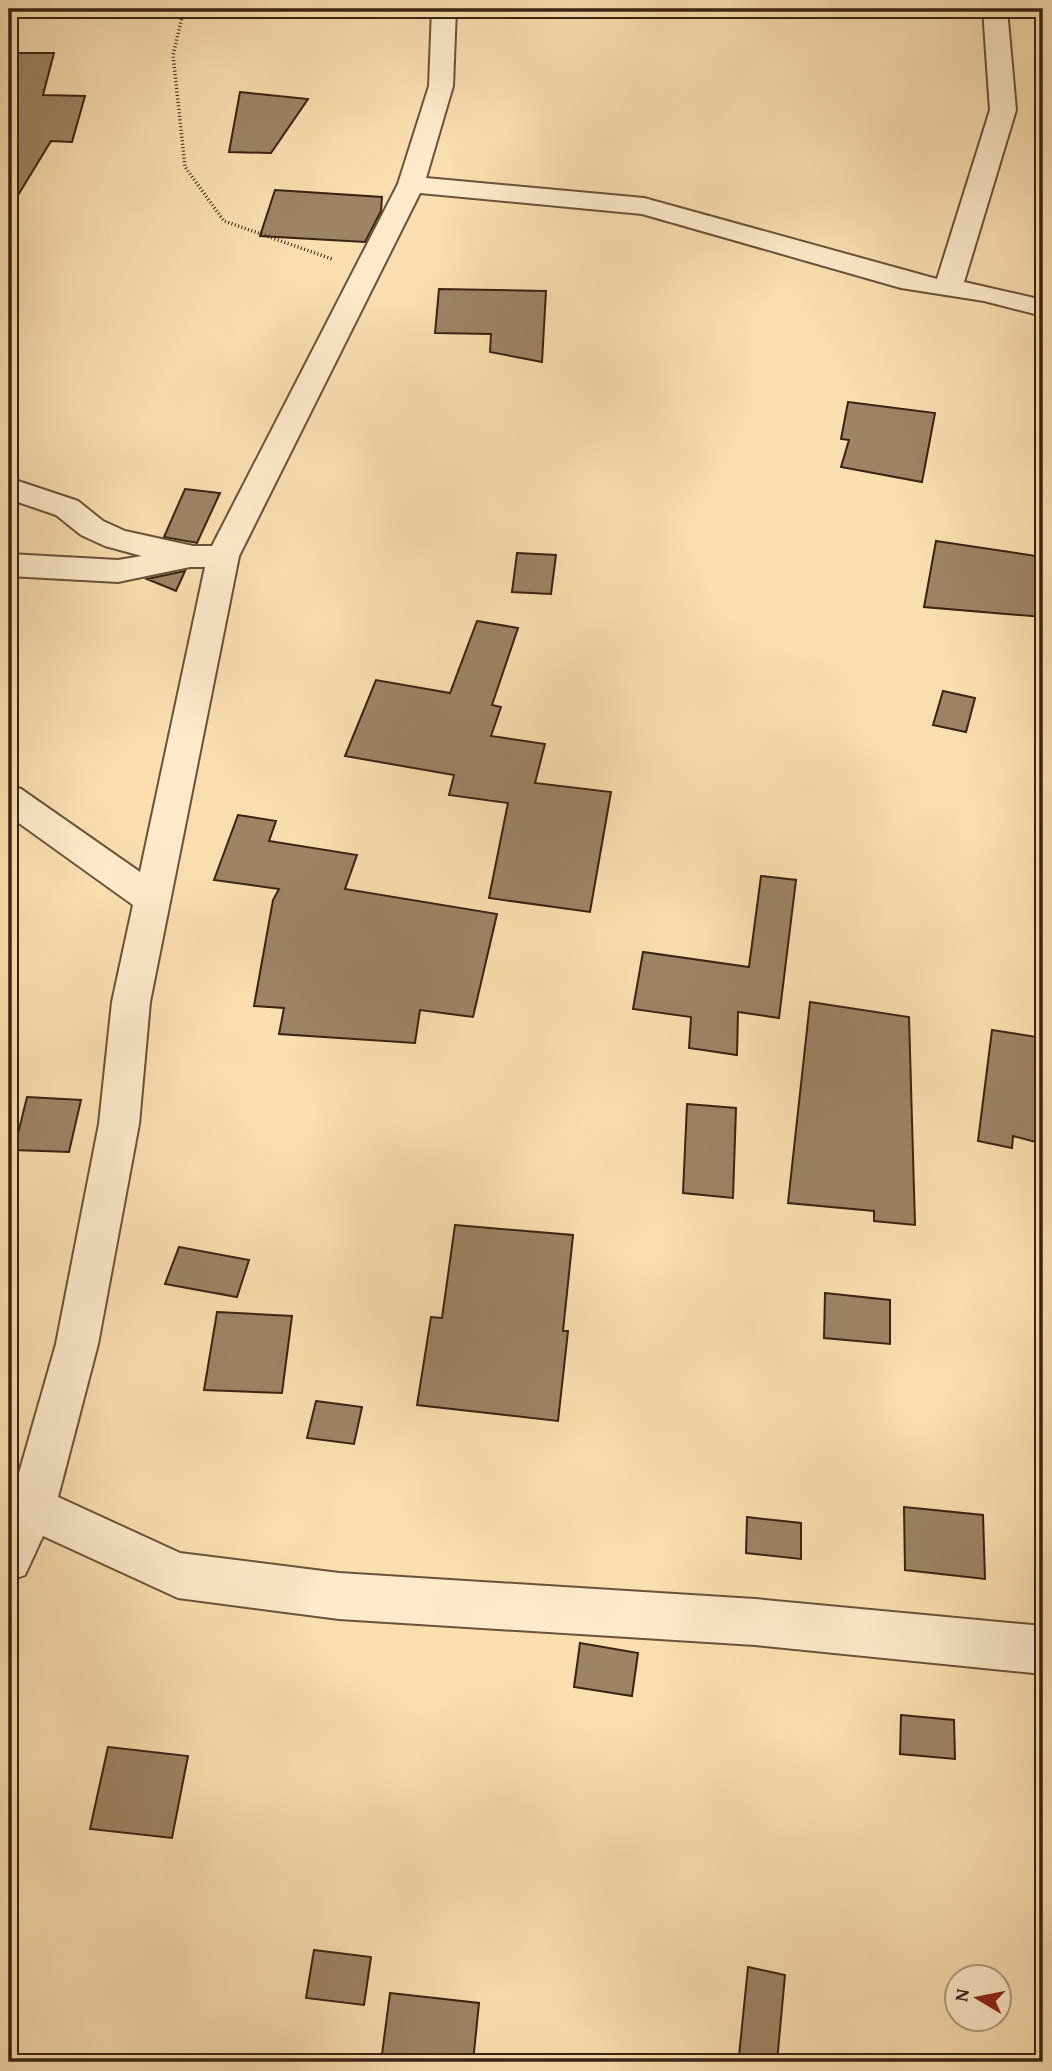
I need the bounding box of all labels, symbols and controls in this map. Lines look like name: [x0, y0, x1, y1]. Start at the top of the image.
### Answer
north arrow: [944, 1962, 1014, 2032]
text: N: [946, 1986, 976, 2004]

